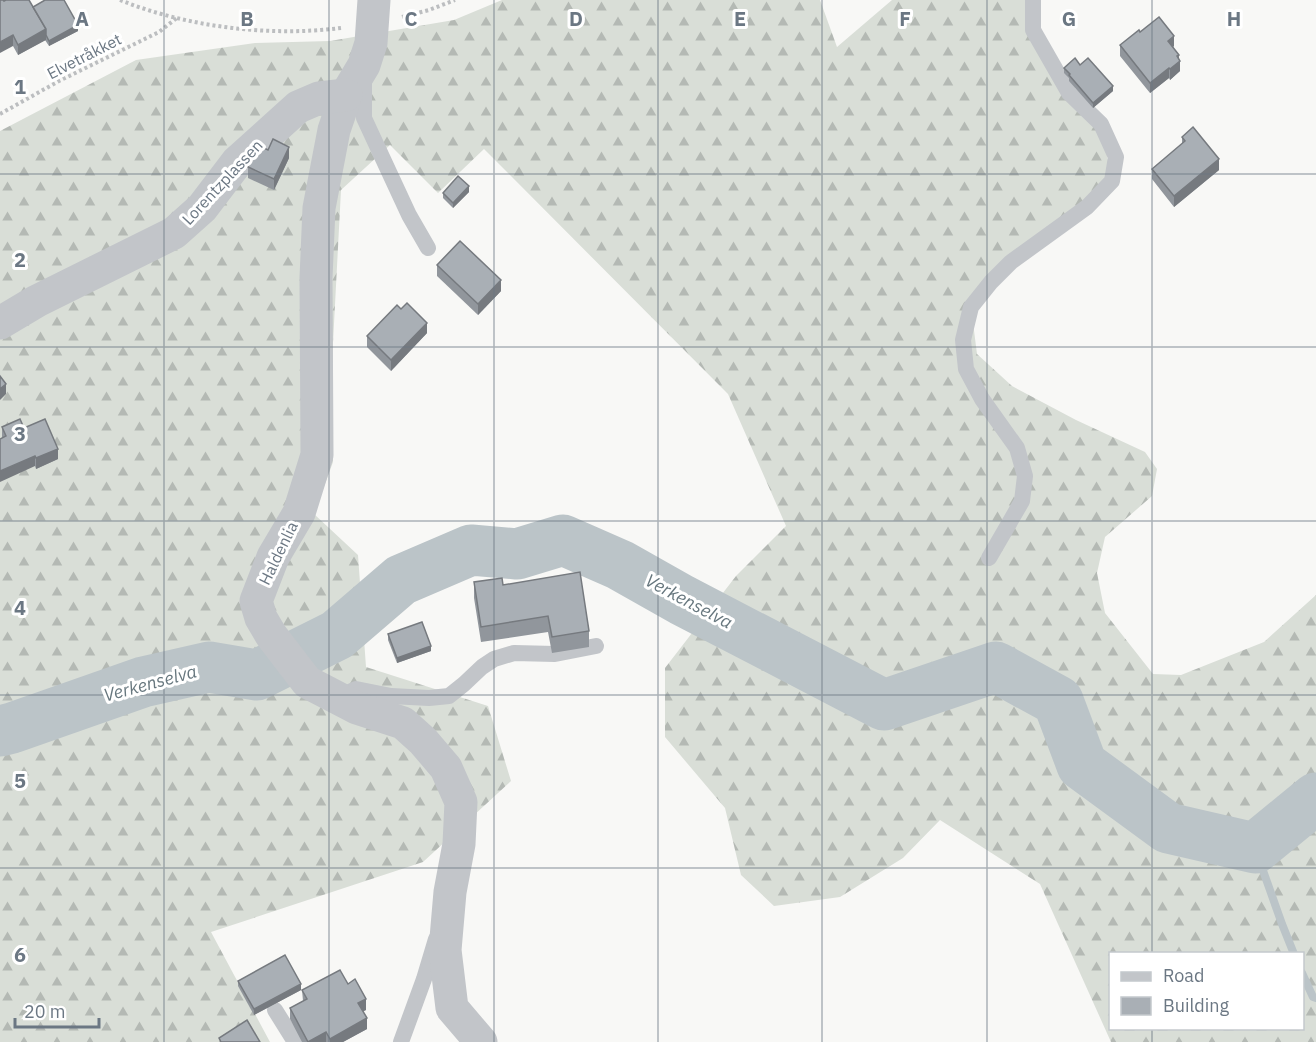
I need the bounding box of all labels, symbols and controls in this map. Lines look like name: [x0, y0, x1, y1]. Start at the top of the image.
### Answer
text: A: [75, 5, 89, 32]
text: B: [240, 5, 254, 32]
text: C: [404, 5, 418, 32]
text: D: [569, 5, 583, 32]
text: E: [734, 5, 746, 32]
text: F: [899, 5, 911, 32]
text: G: [1062, 5, 1076, 32]
text: H: [1227, 5, 1241, 32]
street label: Elvetråkket: [43, 29, 125, 83]
text: 1: [14, 73, 26, 100]
street label: Lorentzplassen: [177, 135, 267, 229]
text: 2: [14, 246, 26, 273]
text: 3: [14, 420, 26, 447]
street label: Haldenlia: [254, 518, 302, 588]
water label: Verkenselva: [641, 568, 737, 634]
text: 4: [14, 594, 26, 621]
water label: Verkenselva: [101, 660, 199, 706]
text: 5: [14, 767, 26, 794]
text: 6: [14, 941, 26, 968]
legend: [1109, 952, 1304, 1030]
text: Road: [1163, 964, 1204, 987]
scale bar: [15, 991, 99, 1029]
text: Building: [1163, 994, 1230, 1017]
text: 20 m: [24, 1000, 66, 1023]

